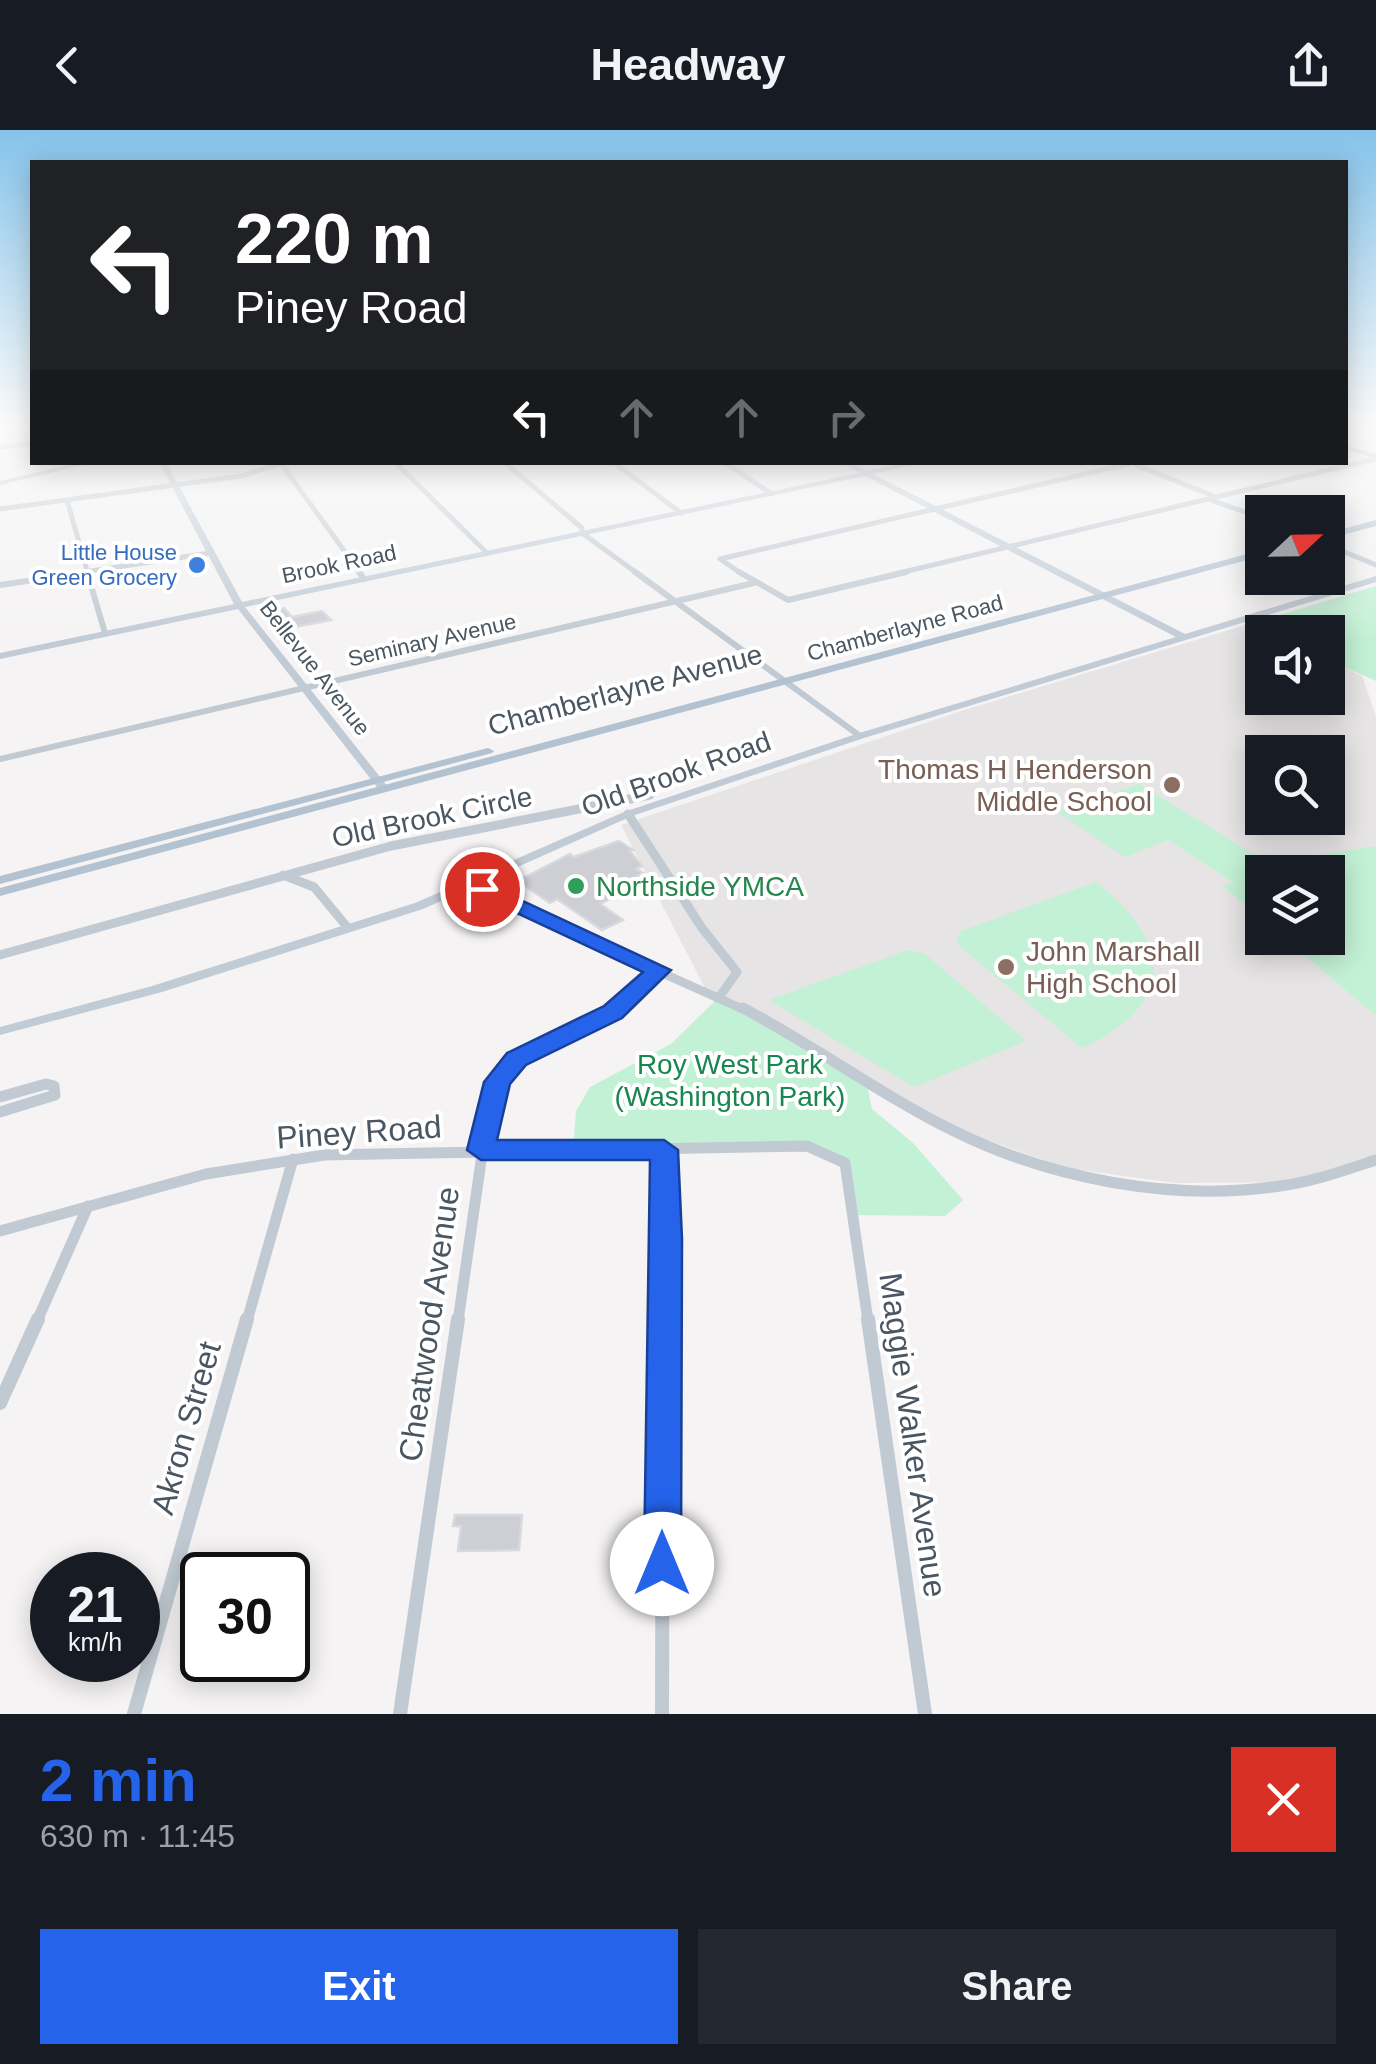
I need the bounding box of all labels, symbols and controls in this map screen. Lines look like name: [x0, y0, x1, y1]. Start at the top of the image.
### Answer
icon: back: [40, 38, 95, 93]
icon: share: [1281, 38, 1336, 93]
text: Headway: [590, 39, 786, 90]
icon: left: [70, 200, 200, 330]
text: 220 m: [235, 200, 433, 278]
text: Piney Road: [235, 282, 468, 333]
icon: left: [504, 390, 559, 445]
icon: ahead: [609, 390, 664, 445]
icon: ahead: [714, 390, 769, 445]
icon: right: [819, 390, 874, 445]
north arrow: [1245, 495, 1345, 595]
map controls: [1245, 495, 1345, 955]
place label: Little House Green Grocery: [32, 540, 177, 590]
street label: Brook Road: [280, 540, 398, 588]
marker: Little House Green Grocery: [186, 554, 208, 576]
street label: Chamberlayne Road: [804, 590, 1006, 666]
street label: Bellevue Avenue: [255, 596, 375, 740]
street label: Seminary Avenue: [345, 608, 519, 672]
button: sound: [1245, 615, 1345, 715]
street label: Chamberlayne Avenue: [484, 638, 766, 742]
street label: Old Brook Road: [577, 725, 775, 823]
button: search: [1245, 735, 1345, 835]
place label: Thomas H Henderson Middle School: [878, 754, 1152, 817]
marker: Thomas H Henderson Middle School: [1161, 774, 1183, 796]
street label: Old Brook Circle: [329, 781, 535, 853]
pin: [440, 847, 525, 932]
button: layers: [1245, 855, 1345, 955]
icon: arrive: [455, 862, 510, 917]
place label: Northside YMCA: [596, 871, 804, 902]
marker: Northside YMCA: [565, 875, 587, 897]
place label: John Marshall High School: [1026, 936, 1200, 999]
marker: John Marshall High School: [995, 956, 1017, 978]
park label: Roy West Park (Washington Park): [615, 1049, 845, 1112]
street label: Piney Road: [275, 1108, 443, 1156]
street label: Cheatwood Avenue: [392, 1184, 466, 1464]
street label: Maggie Walker Avenue: [872, 1270, 954, 1600]
street label: Akron Street: [144, 1337, 228, 1518]
position arrow: [610, 1512, 714, 1616]
speed limit sign: 30: [180, 1552, 310, 1682]
text: 21: [67, 1577, 123, 1633]
text: km/h: [68, 1628, 122, 1656]
text: 2 min: [40, 1747, 197, 1814]
button: close: [1231, 1747, 1336, 1852]
text: 630 m · 11:45: [40, 1818, 235, 1854]
button: Exit: [40, 1929, 678, 2044]
button: Share: [698, 1929, 1336, 2044]

